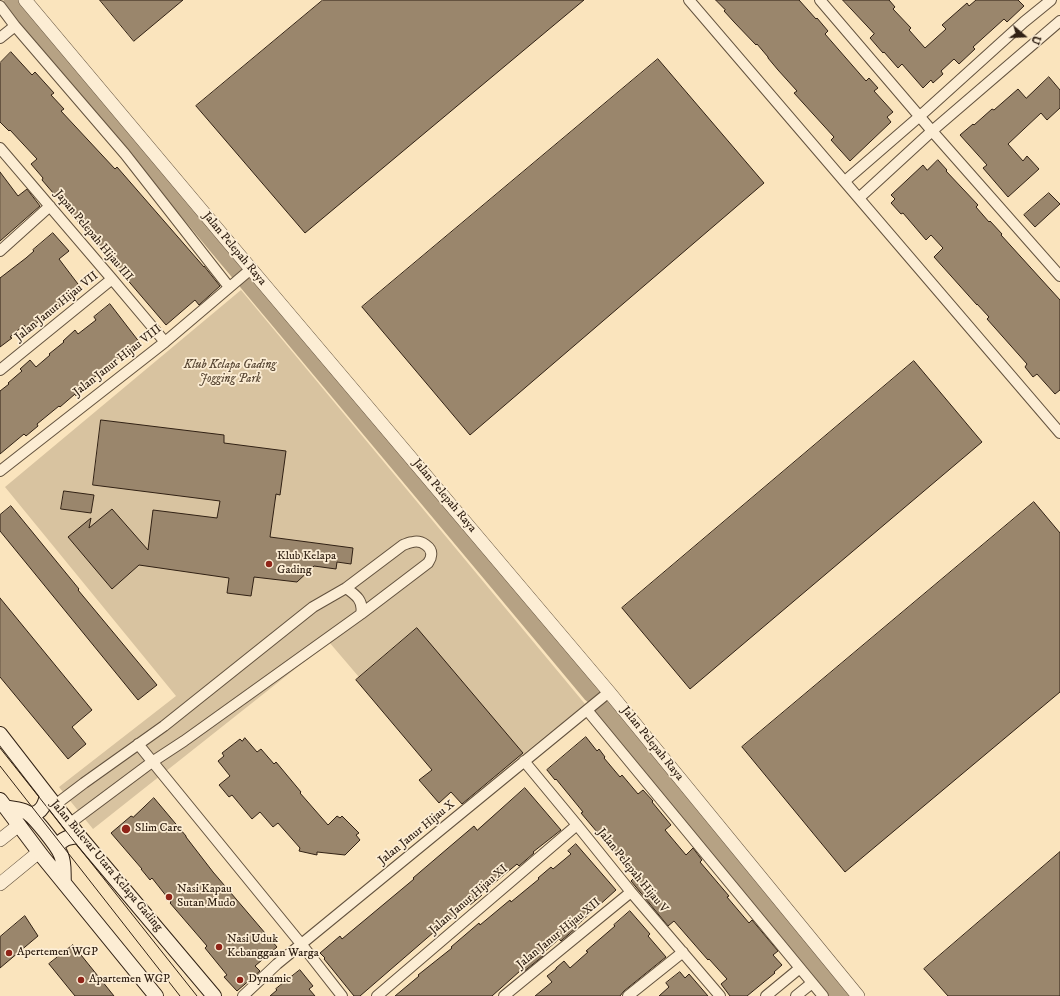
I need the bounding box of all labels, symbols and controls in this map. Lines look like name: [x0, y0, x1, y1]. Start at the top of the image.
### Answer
north arrow: [1004, 16, 1044, 56]
text: U: [1027, 34, 1043, 46]
street label: Japan Pelepah Hijau III: [51, 188, 135, 284]
street label: Jalan Pelepah Raya: [199, 209, 269, 289]
street label: Jalan Janur Hijau VII: [12, 269, 102, 345]
street label: Jalan Janur Hijau VIII: [71, 322, 165, 400]
park label: Klub Kelapa Gading Jogging Park: [184, 359, 276, 387]
street label: Jalan Pelepah Raya: [409, 456, 479, 536]
place label: Klub Kelapa Gading: [277, 550, 336, 578]
marker: Klub Kelapa Gading: [264, 559, 274, 569]
street label: Jalan Pelepah Raya: [618, 704, 686, 784]
street label: Jalan Bulevar Utara Kelapa Gading: [47, 797, 165, 935]
street label: Jalan Janur Hijau X: [376, 798, 458, 868]
place label: Slim Care: [135, 822, 182, 836]
marker: Slim Care: [120, 823, 132, 835]
street label: Jalan Pelepah Hijau V: [593, 826, 671, 916]
street label: Jalan Janur Hijau XI: [427, 862, 511, 938]
place label: Nasi Kapau Sutan Mudo: [177, 883, 235, 911]
marker: Nasi Kapau Sutan Mudo: [164, 892, 174, 902]
street label: Jalan Janur Hijau XII: [514, 896, 604, 972]
place label: Nasi Uduk Kebanggaan Warga: [227, 933, 319, 961]
marker: Nasi Uduk Kebanggaan Warga: [214, 942, 224, 952]
place label: Apertemen WGP: [17, 946, 98, 960]
marker: Apertemen WGP: [4, 948, 14, 958]
place label: Apartemen WGP: [89, 973, 170, 987]
place label: Dynamic: [248, 973, 291, 987]
marker: Apartemen WGP: [76, 975, 86, 985]
marker: Dynamic: [235, 975, 245, 985]

